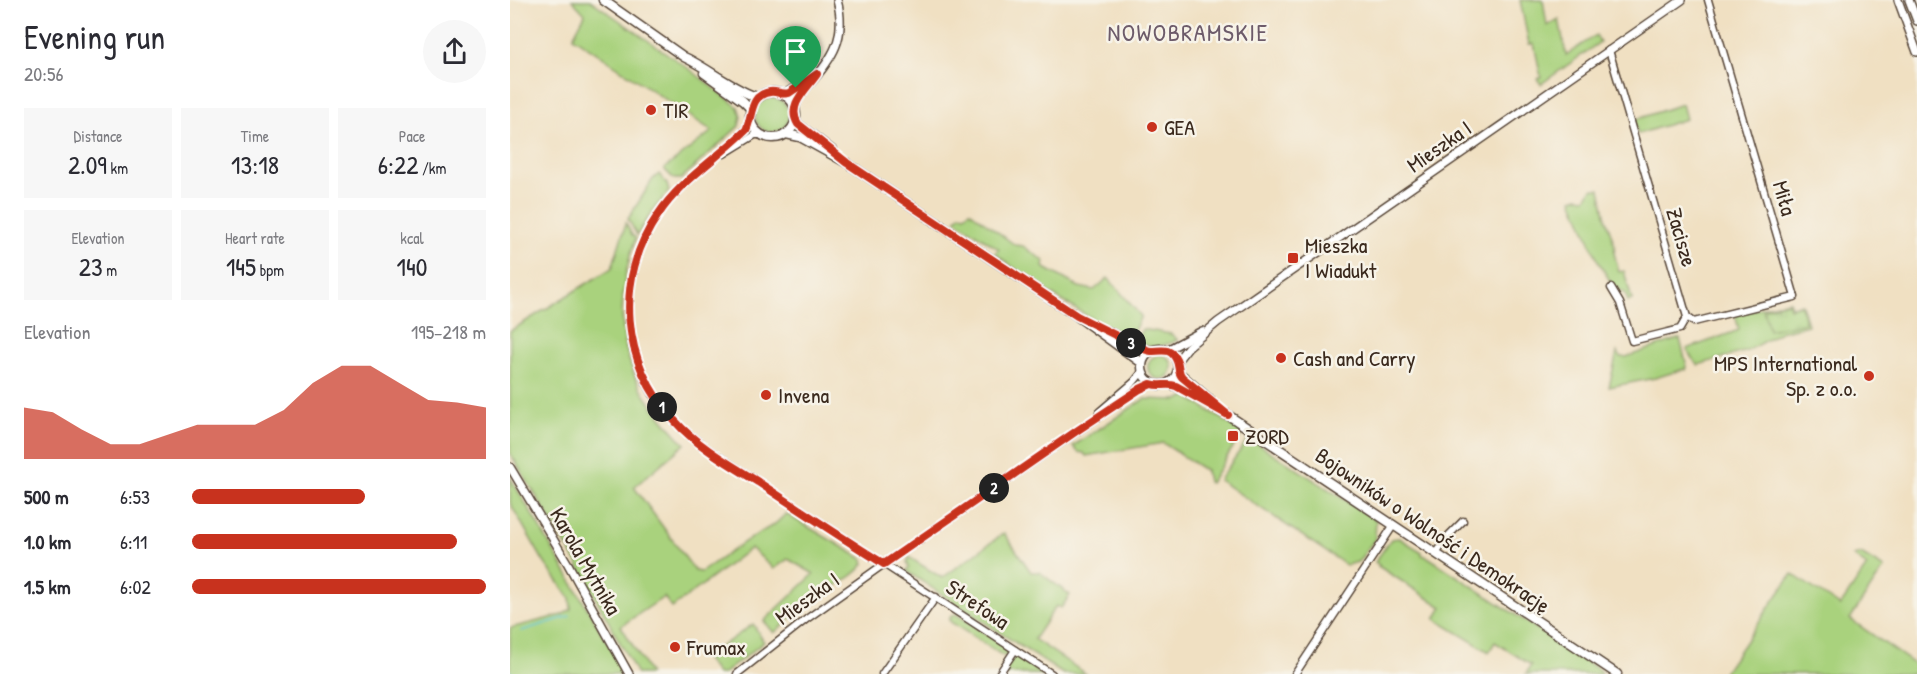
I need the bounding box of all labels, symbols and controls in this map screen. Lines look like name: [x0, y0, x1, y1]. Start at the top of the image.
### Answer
text: Evening run: [24, 15, 165, 59]
district label: NOWOBRAMSKIE: [1107, 16, 1269, 48]
button: share: [423, 20, 486, 83]
pin: [770, 26, 821, 88]
icon: arrive: [779, 35, 812, 68]
text: 20:56: [24, 60, 63, 87]
place label: TIR: [663, 95, 688, 125]
marker: TIR: [644, 103, 658, 117]
place label: GEA: [1164, 112, 1195, 142]
street label: Mieszka I: [1401, 113, 1477, 179]
marker: GEA: [1145, 120, 1159, 134]
text: Distance: [74, 125, 122, 147]
text: Time: [241, 125, 269, 147]
text: Pace: [399, 125, 425, 147]
text: 2.09: [68, 147, 107, 182]
text: 13:18: [231, 147, 279, 182]
text: 6:22: [378, 147, 418, 182]
text: km: [107, 157, 128, 179]
text: /km: [418, 157, 446, 179]
street label: Miła: [1766, 177, 1804, 219]
street label: Zacisze: [1659, 204, 1705, 270]
text: Elevation: [71, 227, 125, 249]
text: Heart rate: [225, 227, 285, 249]
text: kcal: [400, 227, 424, 249]
place label: Mieszka I Wiadukt: [1305, 230, 1377, 285]
text: 23: [79, 249, 103, 284]
text: 145: [226, 249, 256, 284]
text: 140: [397, 249, 427, 284]
marker: Mieszka I Wiadukt: [1286, 251, 1300, 265]
text: m: [103, 259, 117, 281]
text: bpm: [256, 259, 284, 281]
text: Elevation: [24, 318, 90, 345]
text: 195–218 m: [411, 318, 486, 345]
pin: 3: [1116, 328, 1146, 358]
text: 3: [1127, 332, 1135, 354]
place label: Cash and Carry: [1293, 343, 1416, 373]
place label: MPS International Sp. z o.o.: [1714, 348, 1857, 403]
marker: Cash and Carry: [1274, 351, 1288, 365]
marker: MPS International Sp. z o.o.: [1862, 369, 1876, 383]
place label: Invena: [778, 380, 830, 410]
marker: Invena: [759, 388, 773, 402]
pin: 1: [647, 392, 677, 422]
text: 1: [659, 396, 665, 418]
place label: ZORD: [1245, 421, 1289, 451]
marker: ZORD: [1226, 429, 1240, 443]
street label: Bojowników o Wolność i Demokrację: [1310, 440, 1556, 620]
pin: 2: [979, 473, 1009, 503]
text: 2: [990, 477, 998, 499]
text: 500 m: [24, 483, 69, 510]
text: 6:53: [120, 483, 150, 510]
street label: Karola Mytnika: [543, 502, 629, 621]
text: 1.0 km: [24, 528, 71, 555]
text: 6:11: [120, 528, 147, 555]
street label: Mieszka I: [769, 565, 845, 631]
street label: Strefowa: [940, 572, 1016, 636]
text: 1.5 km: [24, 573, 71, 600]
text: 6:02: [120, 573, 151, 600]
place label: Frumax: [686, 632, 746, 662]
marker: Frumax: [668, 640, 682, 654]

